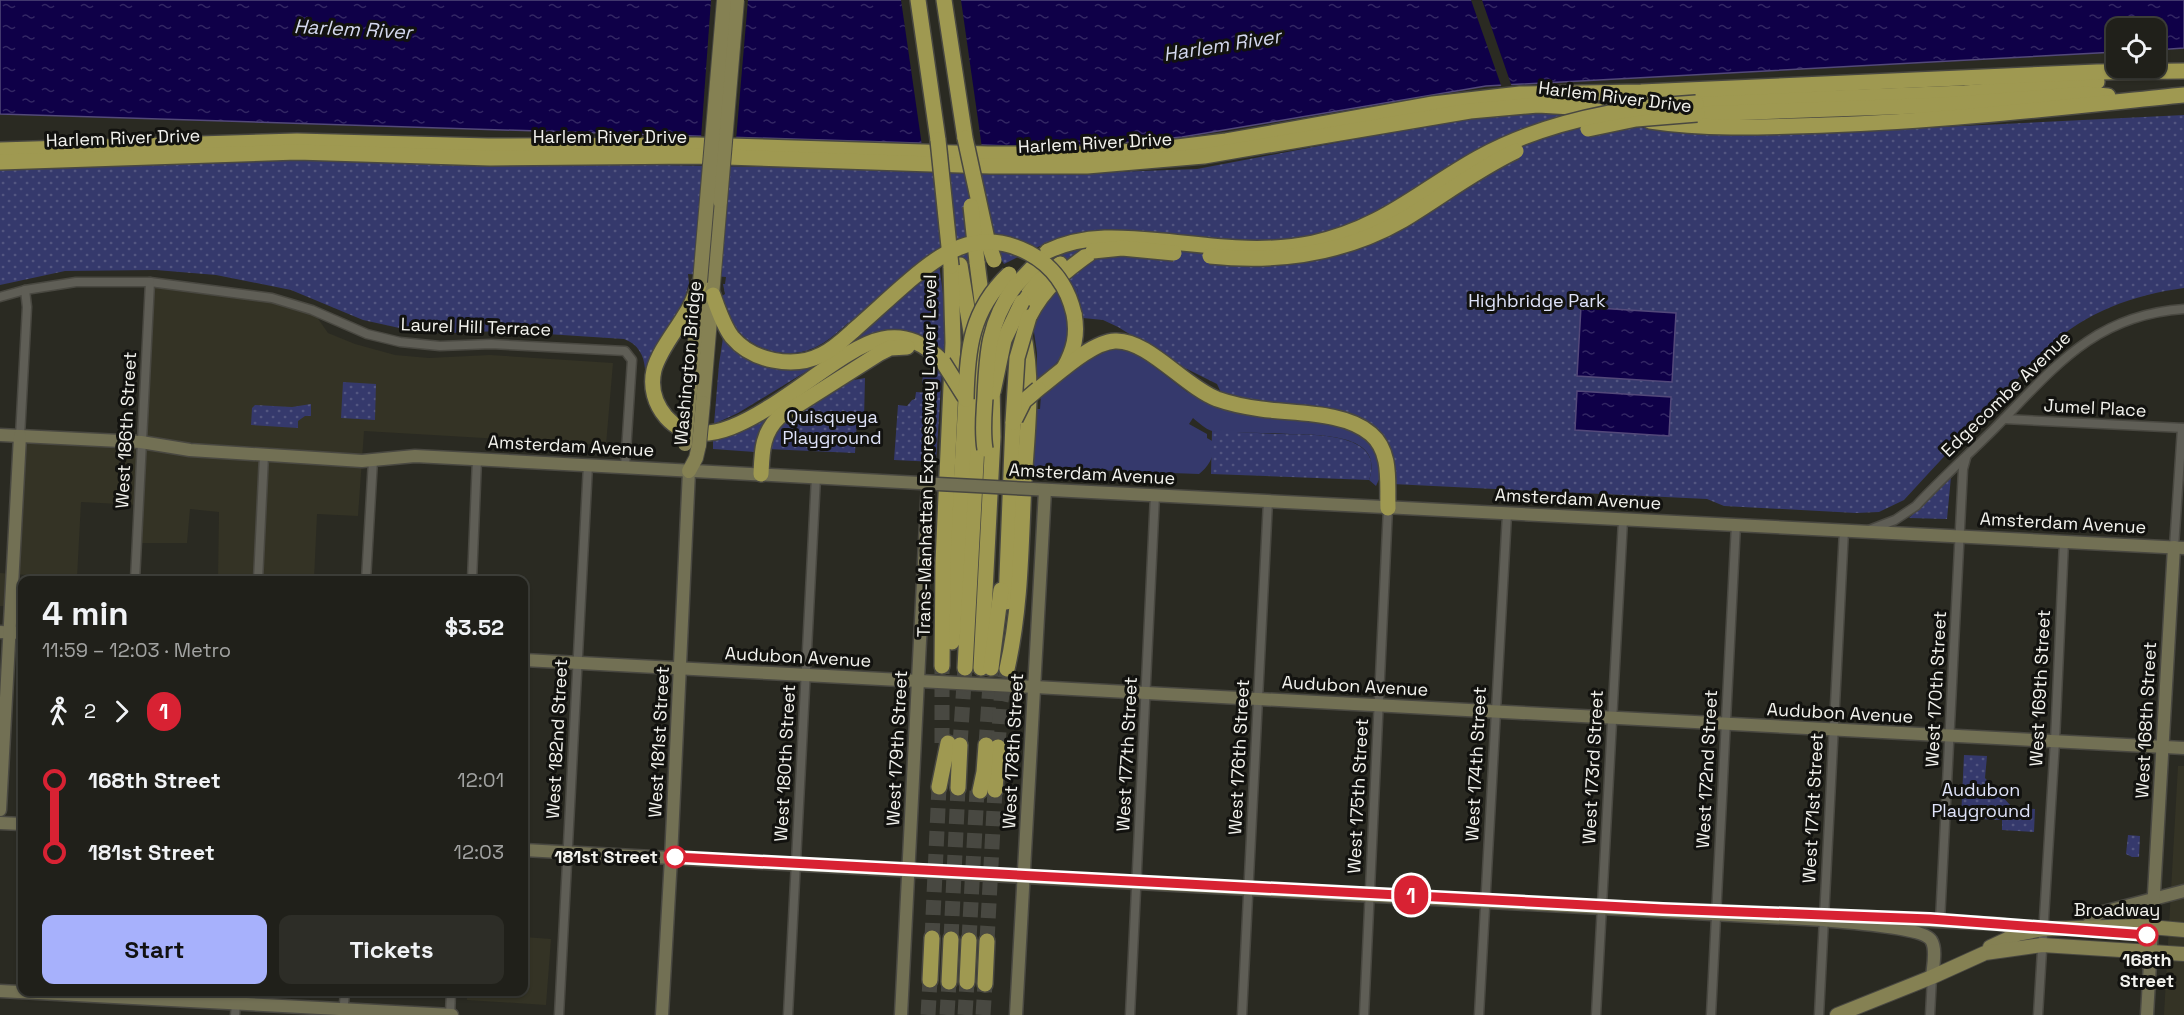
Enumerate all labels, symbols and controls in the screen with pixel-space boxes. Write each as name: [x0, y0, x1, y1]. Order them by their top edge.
water label: Harlem River: [293, 13, 415, 45]
map controls: [2106, 18, 2166, 78]
button: locate: [2106, 18, 2166, 78]
water label: Harlem River: [1161, 23, 1285, 67]
street label: Harlem River Drive: [1537, 76, 1693, 117]
street label: Harlem River Drive: [45, 123, 201, 152]
street label: Harlem River Drive: [533, 125, 687, 148]
street label: Harlem River Drive: [1017, 127, 1173, 158]
street label: Trans-Manhattan Expressway Lower Level: [912, 274, 941, 638]
street label: Washington Bridge: [669, 280, 706, 446]
park label: Highbridge Park: [1468, 289, 1606, 312]
street label: Laurel Hill Terrace: [400, 312, 552, 341]
street label: Edgecombe Avenue: [1936, 326, 2075, 461]
street label: West 186th Street: [110, 351, 141, 509]
street label: Jumel Place: [2043, 393, 2147, 422]
park label: Quisqueya Playground: [782, 405, 882, 449]
street label: Amsterdam Avenue: [487, 430, 655, 461]
street label: Amsterdam Avenue: [1008, 458, 1176, 489]
street label: Amsterdam Avenue: [1494, 483, 1662, 514]
street label: Amsterdam Avenue: [1979, 507, 2147, 538]
text: 4 min: [42, 593, 129, 635]
street label: West 169th Street: [2024, 609, 2055, 767]
street label: West 170th Street: [1920, 610, 1951, 768]
text: $3.52: [445, 613, 504, 641]
text: 11:59 – 12:03 · Metro: [42, 637, 231, 663]
street label: Audubon Avenue: [724, 641, 872, 672]
street label: West 168th Street: [2130, 641, 2161, 799]
street label: West 182nd Street: [541, 658, 572, 820]
street label: West 181st Street: [643, 666, 674, 818]
street label: West 179th Street: [881, 670, 912, 826]
street label: Audubon Avenue: [1281, 670, 1429, 701]
street label: West 178th Street: [997, 672, 1028, 830]
street label: West 177th Street: [1111, 676, 1142, 832]
street label: West 176th Street: [1223, 679, 1254, 835]
street label: West 180th Street: [769, 684, 800, 842]
street label: West 174th Street: [1460, 686, 1491, 842]
street label: West 173rd Street: [1577, 689, 1608, 845]
street label: West 172nd Street: [1691, 689, 1722, 849]
icon: walk: [42, 695, 75, 728]
icon: forward: [105, 695, 138, 728]
street label: Audubon Avenue: [1766, 697, 1914, 728]
text: 2: [84, 698, 96, 724]
text: 1: [159, 698, 169, 725]
street label: West 175th Street: [1342, 718, 1373, 874]
street label: West 171st Street: [1797, 732, 1828, 884]
text: 168th Street: [88, 766, 221, 794]
text: 12:01: [457, 767, 504, 793]
park label: Audubon Playground: [1931, 778, 2031, 822]
text: 181st Street: [88, 838, 215, 866]
text: 12:03: [454, 839, 504, 865]
place label: 181st Street: [554, 845, 658, 868]
marker: 181st Street: [664, 846, 686, 868]
line badge: 1: [1392, 876, 1430, 914]
text: 1: [1406, 882, 1416, 909]
street label: Broadway: [2074, 898, 2160, 921]
button: Start: [42, 915, 267, 984]
button: Tickets: [279, 915, 504, 984]
marker: 168th Street: [2136, 924, 2158, 946]
place label: 168th Street: [2120, 948, 2174, 992]

